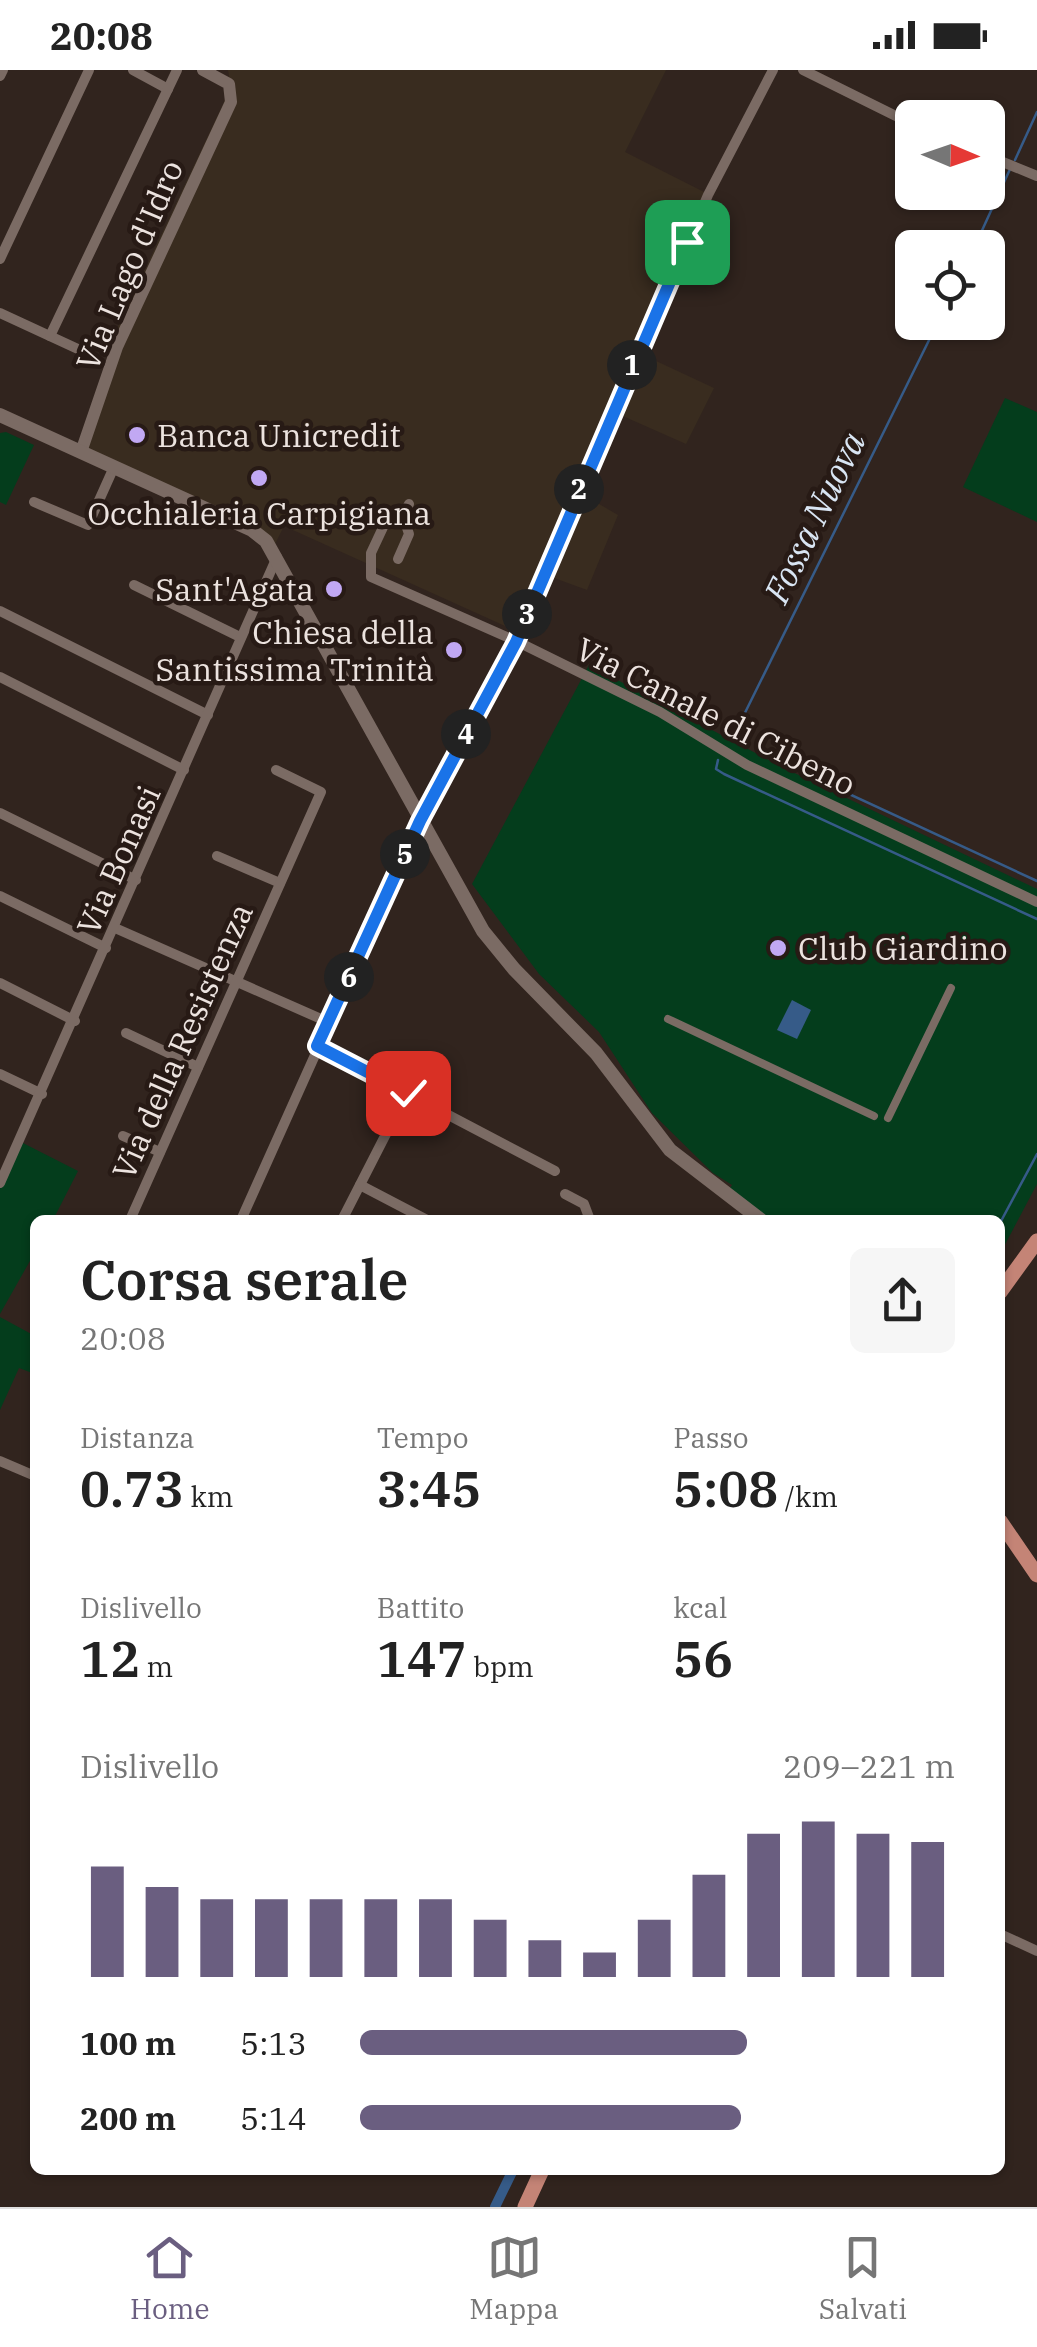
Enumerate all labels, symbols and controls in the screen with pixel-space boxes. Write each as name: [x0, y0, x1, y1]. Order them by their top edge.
text: 20:08: [50, 11, 153, 60]
north arrow: [895, 100, 1005, 210]
map controls: [895, 100, 1005, 340]
street label: Via Lago d'Idro: [66, 153, 192, 377]
pin: [645, 200, 730, 285]
icon: arrive: [660, 215, 715, 270]
button: locate: [895, 230, 1005, 340]
pin: 1: [607, 340, 657, 390]
text: 1: [624, 346, 640, 383]
place label: Banca Unicredit: [157, 414, 401, 456]
marker: Banca Unicredit: [126, 424, 148, 446]
water label: Fossa Nuova: [752, 424, 875, 611]
pin: 2: [554, 464, 604, 514]
marker: Occhialeria Carpigiana: [248, 467, 270, 489]
text: 2: [571, 470, 587, 507]
place label: Occhialeria Carpigiana: [87, 492, 431, 534]
place label: Sant'Agata: [155, 568, 314, 610]
marker: Sant'Agata: [323, 578, 345, 600]
pin: 3: [502, 589, 552, 639]
text: 3: [519, 595, 535, 632]
place label: Chiesa della Santissima Trinità: [155, 611, 434, 690]
street label: Via Canale di Cibeno: [569, 627, 863, 805]
marker: Chiesa della Santissima Trinità: [443, 639, 465, 661]
pin: 4: [441, 709, 491, 759]
text: 4: [458, 715, 474, 752]
street label: Via Bonasi: [67, 779, 169, 941]
pin: 5: [380, 829, 430, 879]
text: 5: [397, 835, 413, 872]
street label: Via della Resistenza: [102, 896, 262, 1186]
place label: Club Giardino: [798, 927, 1008, 969]
marker: Club Giardino: [767, 937, 789, 959]
pin: 6: [324, 952, 374, 1002]
text: 6: [341, 958, 357, 995]
pin: [366, 1051, 451, 1136]
icon: check: [381, 1066, 436, 1121]
text: Corsa serale: [80, 1244, 408, 1315]
button: share: [850, 1248, 955, 1353]
text: 20:08: [80, 1317, 166, 1359]
text: Distanza: [80, 1419, 195, 1456]
text: Tempo: [377, 1419, 469, 1456]
text: Passo: [673, 1419, 749, 1456]
text: 0.73: [80, 1456, 184, 1521]
text: 3:45: [377, 1456, 482, 1521]
text: 5:08: [673, 1456, 778, 1521]
text: km: [184, 1478, 233, 1515]
text: /km: [778, 1478, 838, 1515]
text: Dislivello: [80, 1589, 202, 1626]
text: Battito: [377, 1589, 464, 1626]
text: kcal: [673, 1589, 727, 1626]
text: 12: [80, 1626, 140, 1691]
text: 147: [377, 1626, 467, 1691]
text: 56: [673, 1626, 733, 1691]
text: m: [140, 1648, 173, 1685]
text: bpm: [467, 1648, 534, 1685]
text: Dislivello: [80, 1745, 219, 1787]
text: 209–221 m: [783, 1745, 955, 1787]
text: 100 m: [80, 2022, 176, 2064]
text: 5:13: [240, 2022, 307, 2064]
text: 200 m: [80, 2097, 176, 2139]
text: 5:14: [240, 2097, 307, 2139]
tab: Home: [130, 2230, 209, 2327]
tab: Mappa: [469, 2230, 559, 2327]
tab: Salvati: [819, 2230, 907, 2327]

